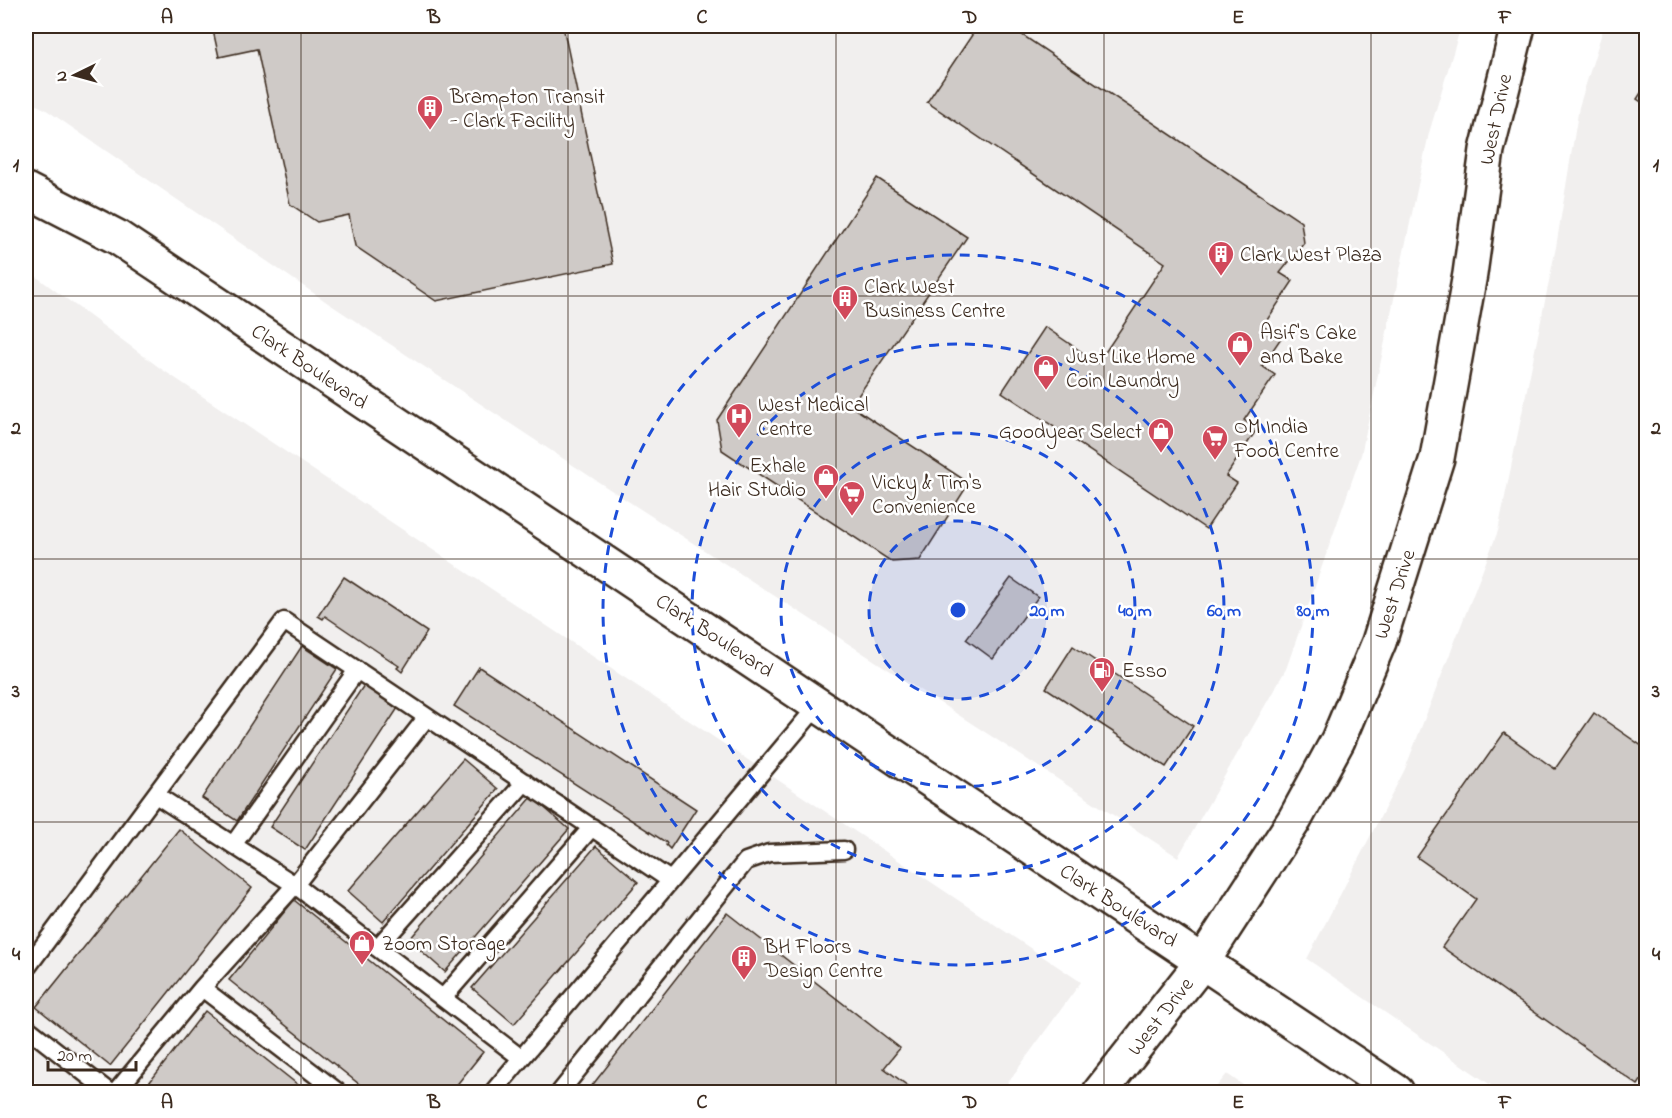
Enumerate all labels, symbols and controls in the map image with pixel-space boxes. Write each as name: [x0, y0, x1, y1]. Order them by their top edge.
text: A: [161, 4, 173, 33]
text: B: [426, 4, 441, 33]
text: C: [697, 4, 708, 33]
text: D: [962, 4, 977, 33]
text: E: [1232, 4, 1244, 33]
text: F: [1498, 4, 1512, 33]
north arrow: [45, 45, 105, 105]
text: N: [50, 70, 74, 83]
street label: West Drive: [1473, 70, 1521, 168]
place label: Brampton Transit - Clark Facility: [449, 83, 605, 139]
building icon: Brampton Transit - Clark Facility: [415, 93, 445, 131]
text: 1: [13, 152, 20, 181]
text: 1: [1653, 152, 1660, 181]
building icon: Clark West Plaza: [1206, 239, 1236, 277]
place label: Clark West Plaza: [1240, 241, 1382, 271]
place label: Clark West Business Centre: [863, 273, 1006, 327]
building icon: Clark West Business Centre: [830, 283, 860, 321]
street label: Clark Boulevard: [245, 317, 373, 418]
place label: Asif's Cake and Bake: [1260, 319, 1357, 373]
shop icon: Asif's Cake and Bake: [1225, 329, 1255, 367]
place label: Just Like Home Coin Laundry: [1066, 343, 1196, 399]
shop icon: Just Like Home Coin Laundry: [1031, 353, 1061, 391]
place label: West Medical Centre: [758, 391, 869, 445]
hospital icon: West Medical Centre: [724, 401, 754, 439]
place label: OM India Food Centre: [1233, 413, 1339, 467]
text: 2: [10, 415, 21, 444]
text: 2: [1650, 415, 1661, 444]
shop icon: Goodyear Select: [1146, 416, 1176, 454]
place label: Goodyear Select: [999, 418, 1142, 450]
supermarket icon: OM India Food Centre: [1200, 423, 1230, 461]
place label: Exhale Hair Studio: [708, 452, 807, 506]
shop icon: Exhale Hair Studio: [811, 462, 841, 500]
place label: Vicky & Tim's Convenience: [871, 469, 982, 523]
supermarket icon: Vicky & Tim's Convenience: [837, 479, 867, 517]
street label: West Drive: [1367, 545, 1425, 643]
street label: Clark Boulevard: [649, 587, 779, 686]
text: 20 m: [1028, 599, 1065, 625]
text: 40 m: [1118, 599, 1152, 625]
text: 60 m: [1207, 599, 1241, 625]
text: 80 m: [1296, 599, 1330, 625]
centre of rings: [948, 600, 968, 620]
fuel station icon: Esso: [1087, 655, 1117, 693]
place label: Esso: [1122, 657, 1167, 687]
text: 3: [11, 678, 20, 707]
text: 3: [1651, 678, 1660, 707]
street label: Clark Boulevard: [1053, 857, 1183, 956]
shop icon: Zoom Storage: [347, 928, 377, 966]
place label: Zoom Storage: [382, 930, 506, 962]
place label: BH Floors Design Centre: [763, 933, 883, 989]
text: 4: [12, 941, 21, 970]
text: 4: [1652, 941, 1661, 970]
building icon: BH Floors Design Centre: [729, 943, 759, 981]
street label: West Drive: [1121, 971, 1202, 1063]
scale bar: [48, 1034, 136, 1072]
text: 20 m: [57, 1044, 92, 1070]
text: A: [161, 1089, 173, 1118]
text: B: [426, 1089, 441, 1118]
text: C: [697, 1089, 708, 1118]
text: D: [962, 1089, 977, 1118]
text: E: [1232, 1089, 1244, 1118]
text: F: [1498, 1089, 1512, 1118]

